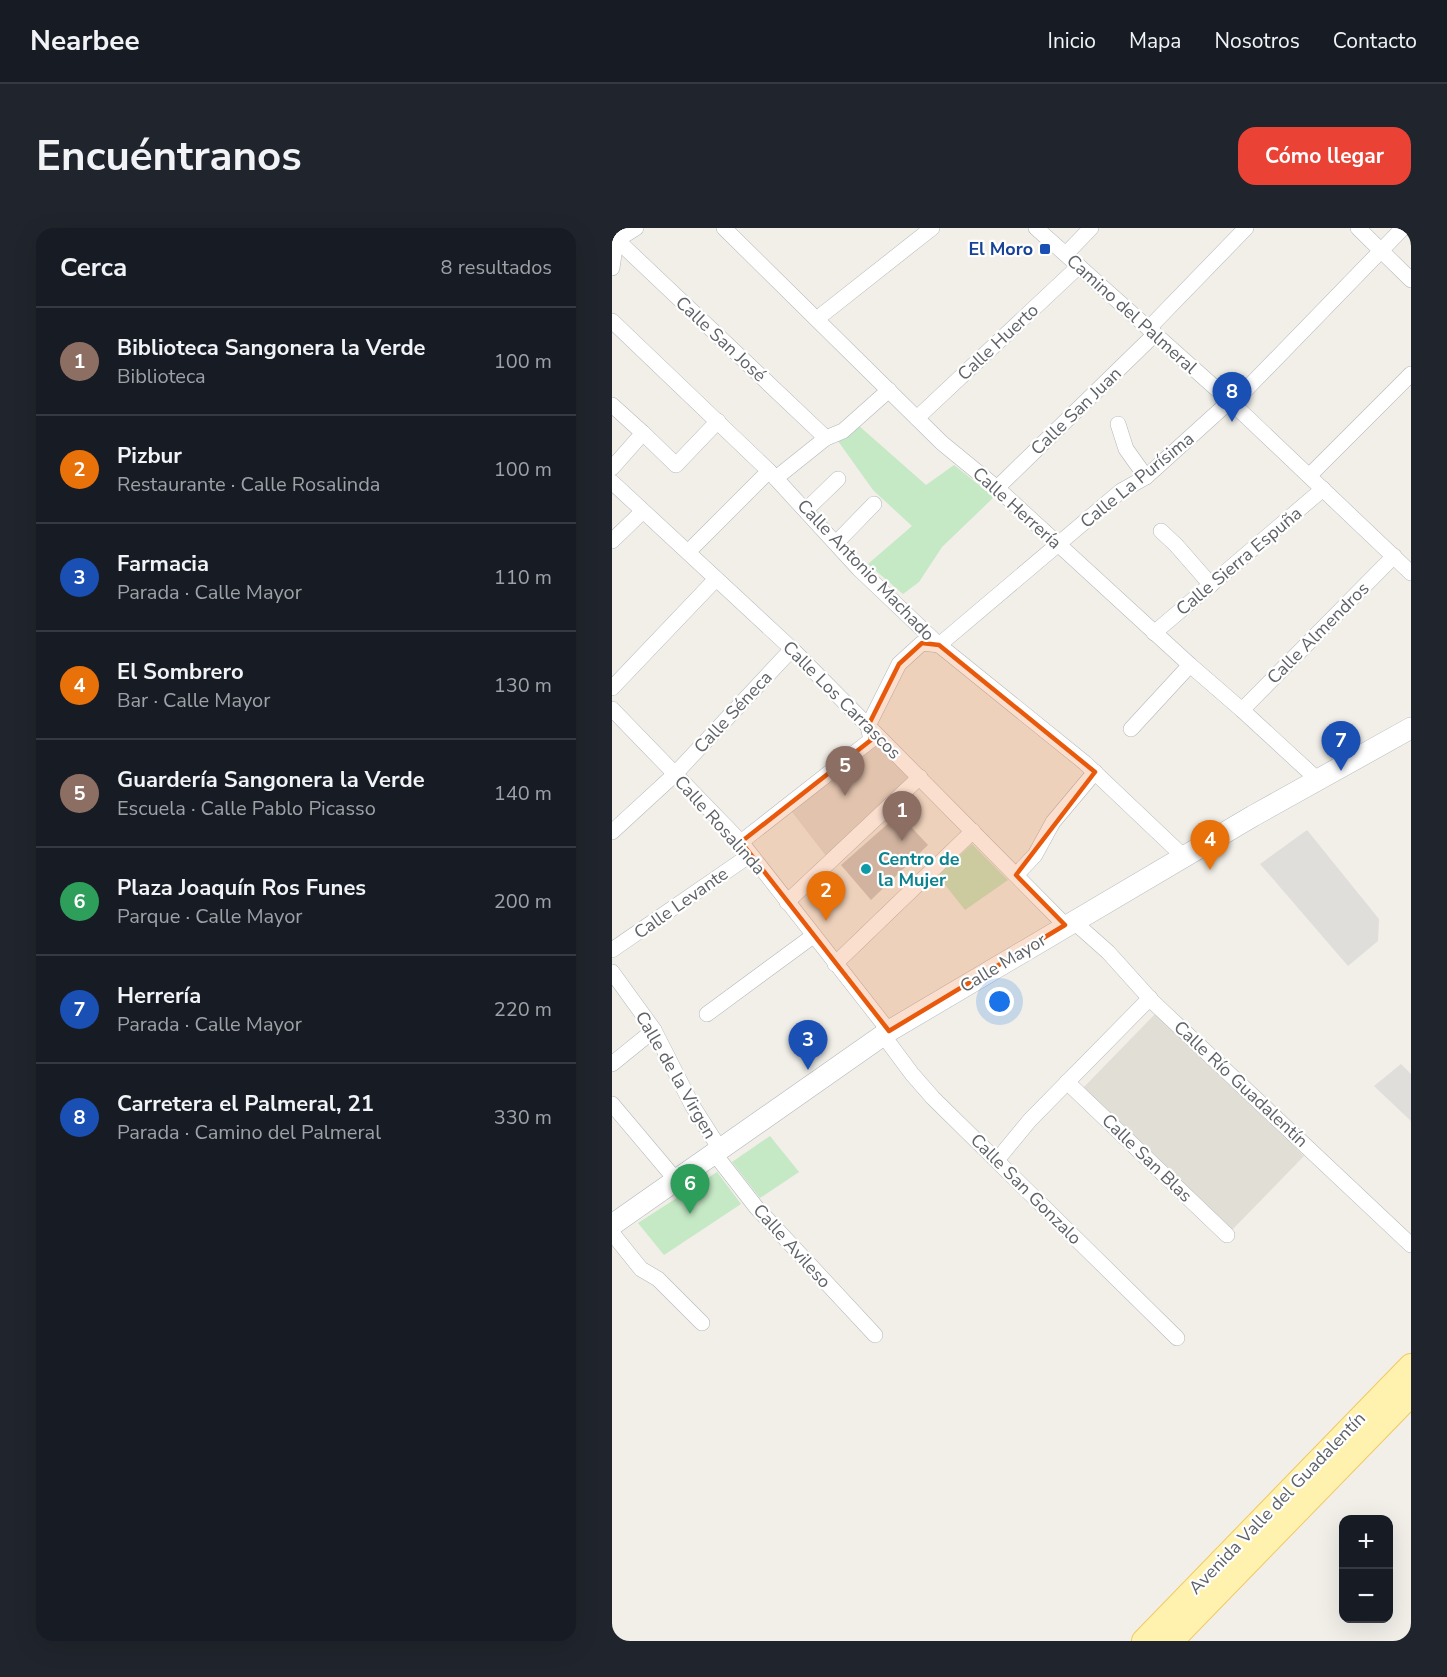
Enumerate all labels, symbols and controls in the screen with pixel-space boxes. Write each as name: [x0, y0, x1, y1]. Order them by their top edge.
text: Nearbee: [30, 22, 140, 60]
text: Inicio: [1048, 27, 1096, 55]
text: Mapa: [1129, 27, 1181, 55]
text: Nosotros: [1214, 27, 1300, 55]
text: Contacto: [1333, 27, 1417, 55]
button: Cómo llegar: [1238, 127, 1411, 185]
text: Encuéntranos: [36, 128, 302, 185]
place label: El Moro: [968, 237, 1033, 261]
marker: El Moro: [1038, 242, 1052, 256]
street label: Camino del Palmeral: [1062, 249, 1203, 380]
text: Cerca: [60, 250, 127, 285]
text: 8 resultados: [441, 254, 552, 281]
street label: Calle San José: [671, 291, 771, 387]
street label: Calle Huerto: [952, 298, 1044, 386]
text: Biblioteca Sangonera la Verde: [117, 333, 426, 363]
text: 1: [74, 348, 86, 375]
text: 100 m: [494, 348, 552, 375]
street label: Calle San Juan: [1025, 362, 1127, 460]
text: Biblioteca: [117, 363, 206, 390]
pin: 8: [1212, 372, 1252, 422]
street label: Calle La Purísima: [1075, 427, 1199, 533]
text: Pizbur: [117, 441, 182, 471]
text: 2: [74, 456, 86, 483]
text: 100 m: [494, 456, 552, 483]
street label: Calle Herrería: [967, 462, 1067, 554]
text: Restaurante · Calle Rosalinda: [117, 471, 380, 498]
street label: Calle Antonio Machado: [792, 494, 940, 646]
street label: Calle Sierra Espuña: [1171, 501, 1307, 621]
text: Farmacia: [117, 549, 209, 579]
text: 3: [74, 564, 86, 591]
text: 110 m: [494, 564, 552, 591]
street label: Calle Almendros: [1262, 577, 1374, 689]
text: Parada · Calle Mayor: [117, 579, 302, 606]
street label: Calle Los Carrascos: [778, 636, 906, 764]
text: El Sombrero: [117, 657, 244, 687]
street label: Calle Séneca: [689, 666, 777, 758]
text: 4: [74, 672, 86, 699]
text: 130 m: [494, 672, 552, 699]
text: Bar · Calle Mayor: [117, 687, 270, 714]
pin: 7: [1322, 722, 1360, 771]
pin: 5: [826, 746, 864, 796]
text: Guardería Sangonera la Verde: [117, 765, 425, 795]
street label: Calle Rosalinda: [669, 770, 771, 880]
text: 5: [74, 780, 86, 807]
text: 140 m: [494, 780, 552, 807]
pin: 1: [882, 792, 922, 841]
text: Escuela · Calle Pablo Picasso: [117, 795, 376, 822]
pin: 4: [1190, 820, 1230, 870]
place label: Centro de la Mujer: [878, 847, 960, 892]
street label: Calle Levante: [629, 862, 733, 944]
marker: Centro de la Mujer: [859, 862, 873, 876]
pin: 2: [806, 872, 846, 921]
text: Plaza Joaquín Ros Funes: [117, 873, 366, 903]
text: 6: [74, 888, 86, 915]
text: 200 m: [494, 888, 552, 915]
text: Parque · Calle Mayor: [117, 903, 302, 930]
street label: Calle Mayor: [955, 928, 1051, 998]
text: Herrería: [117, 981, 201, 1011]
your location: [985, 987, 1014, 1016]
text: 7: [74, 996, 86, 1023]
text: 220 m: [494, 996, 552, 1023]
street label: Calle de la Virgen: [630, 1007, 722, 1143]
text: Parada · Calle Mayor: [117, 1011, 302, 1038]
street label: Calle Río Guadalentín: [1169, 1015, 1313, 1153]
pin: 3: [788, 1020, 828, 1070]
text: Carretera el Palmeral, 21: [117, 1089, 374, 1119]
text: 8: [74, 1104, 86, 1131]
text: 330 m: [494, 1104, 552, 1131]
street label: Calle San Blas: [1096, 1109, 1198, 1207]
text: Parada · Camino del Palmeral: [117, 1119, 381, 1146]
street label: Calle San Gonzalo: [965, 1128, 1087, 1250]
pin: 6: [670, 1164, 710, 1214]
street label: Calle Avileso: [748, 1199, 836, 1293]
street label: Avenida Valle del Guadalentín: [1183, 1407, 1371, 1599]
map controls: [1339, 1515, 1393, 1623]
button: +: [1339, 1515, 1393, 1569]
button: −: [1339, 1569, 1393, 1623]

